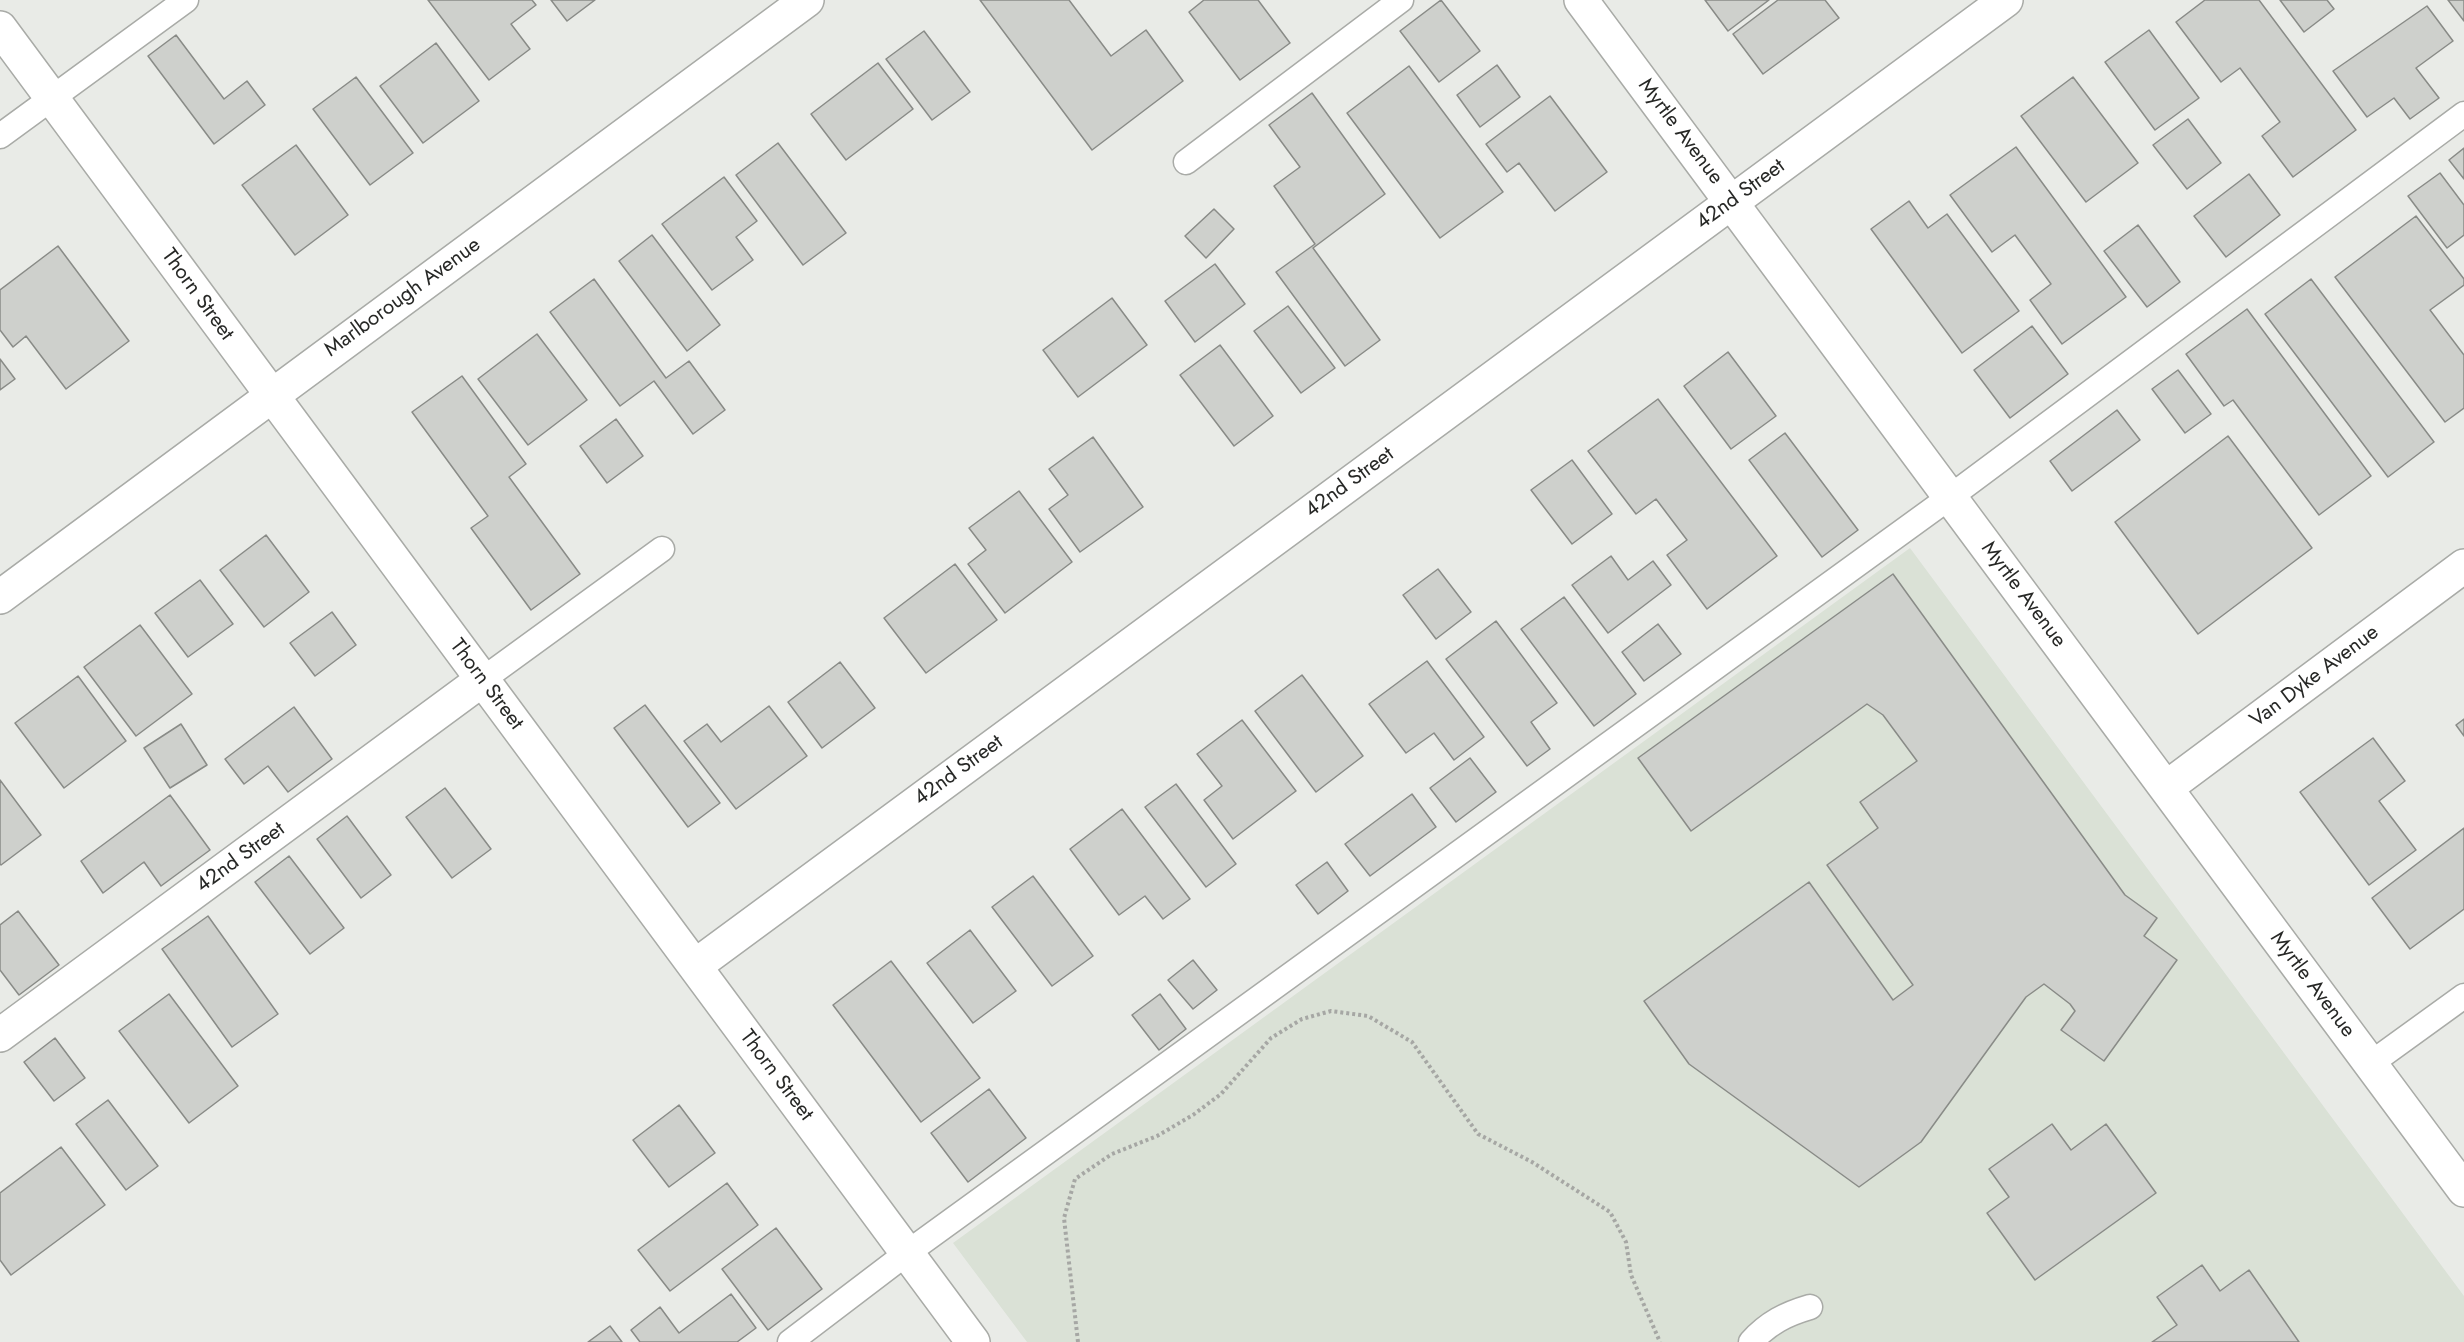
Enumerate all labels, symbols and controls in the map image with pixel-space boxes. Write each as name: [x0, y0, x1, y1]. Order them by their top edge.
street label: Myrtle Avenue: [1632, 74, 1728, 190]
street label: 42nd Street: [1692, 154, 1790, 236]
street label: Marlborough Avenue: [320, 233, 486, 363]
street label: Thorn Street: [155, 244, 239, 346]
street label: 42nd Street: [1301, 442, 1399, 524]
street label: Myrtle Avenue: [1975, 537, 2071, 653]
street label: Van Dyke Avenue: [2246, 620, 2384, 734]
street label: Thorn Street: [444, 635, 528, 735]
street label: 42nd Street: [910, 730, 1008, 812]
street label: 42nd Street: [192, 817, 290, 899]
street label: Myrtle Avenue: [2264, 927, 2360, 1043]
street label: Thorn Street: [734, 1026, 818, 1126]

